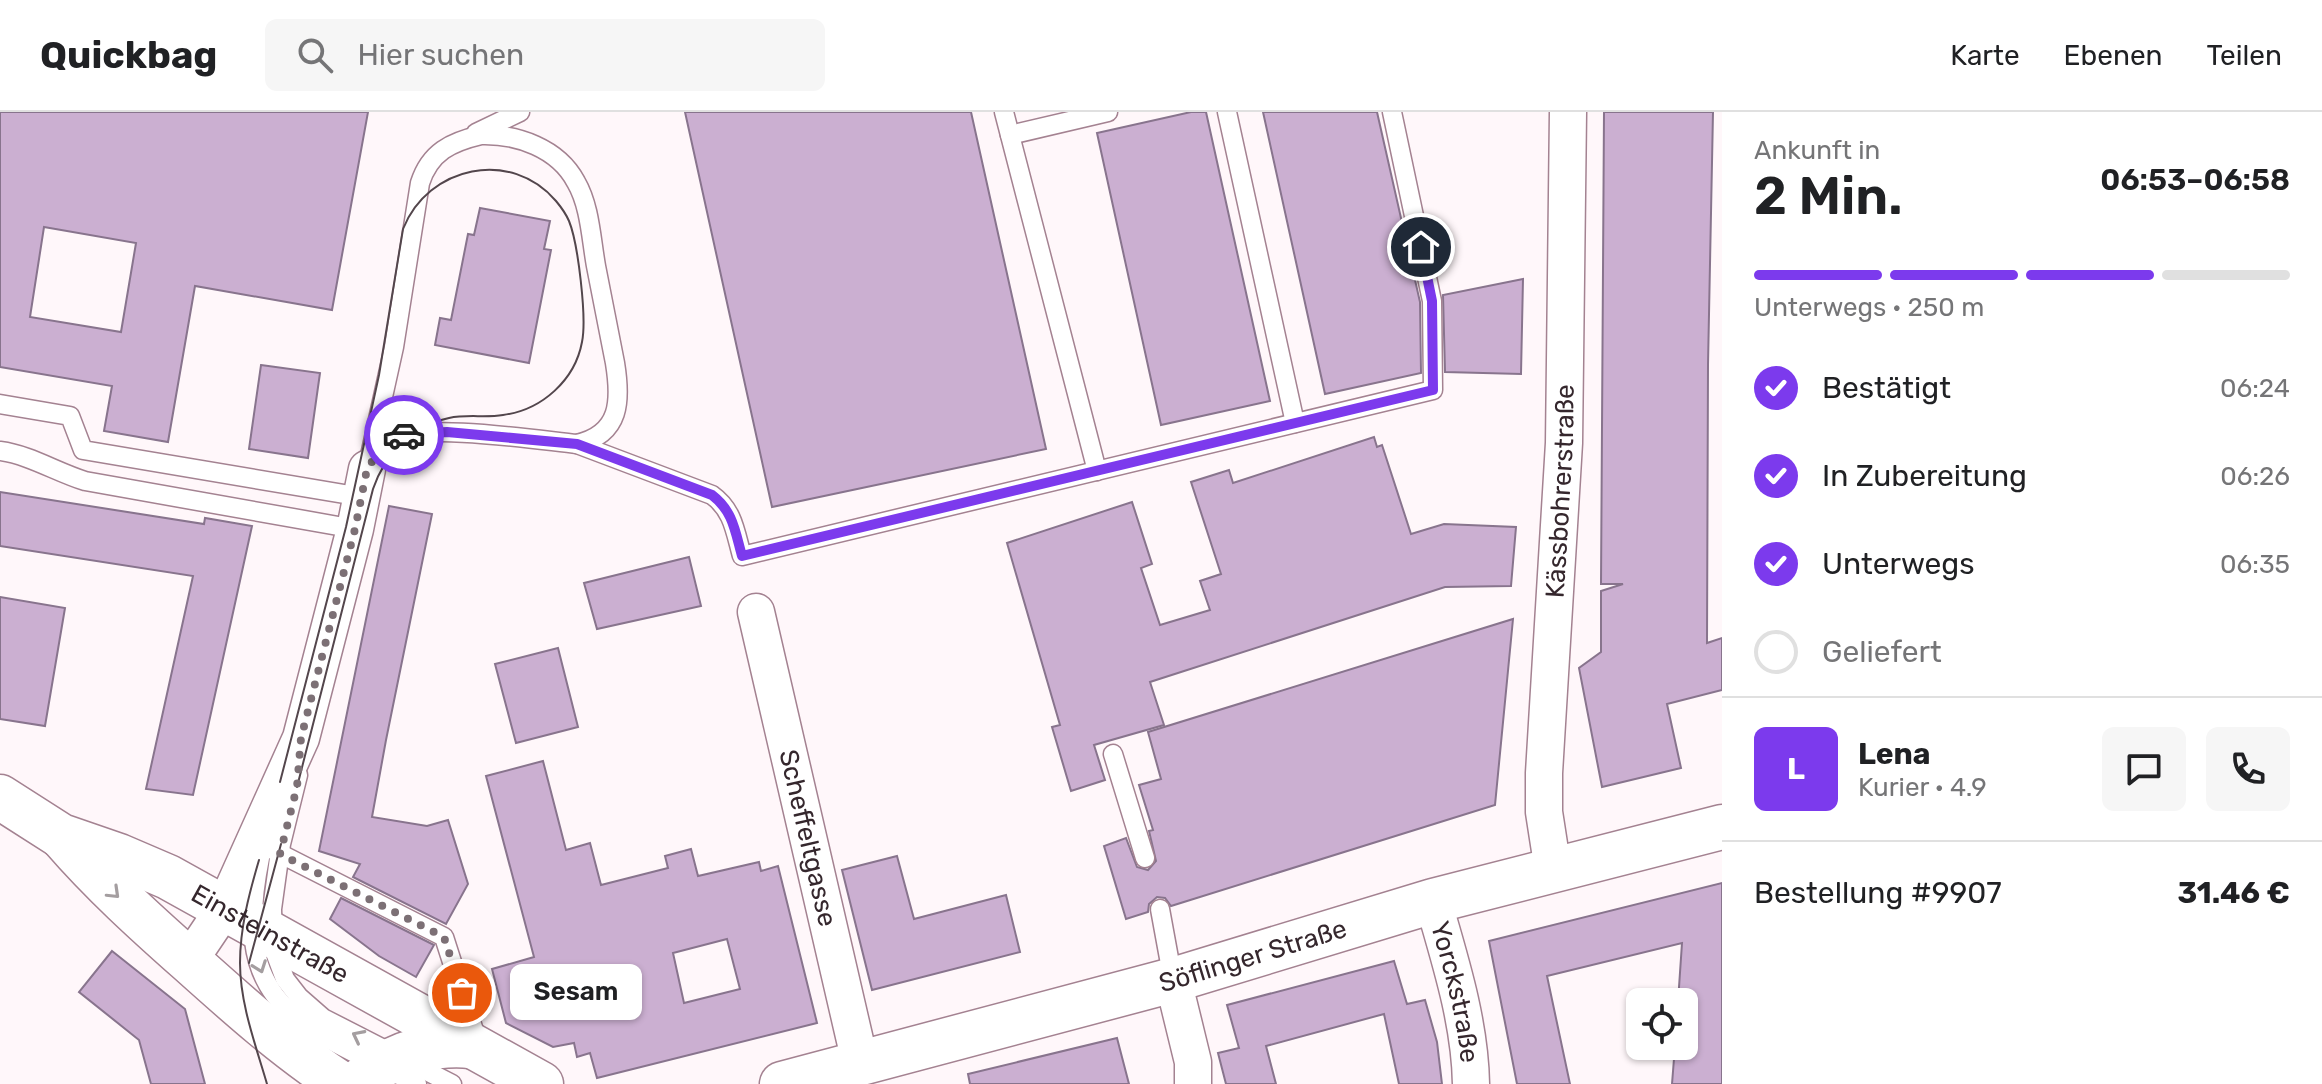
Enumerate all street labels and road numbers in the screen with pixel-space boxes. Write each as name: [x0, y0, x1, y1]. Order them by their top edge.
street label: Kässbohrerstraße: [1540, 384, 1581, 599]
street label: Scheffeltgasse: [772, 747, 843, 930]
street label: Einsteinstraße: [186, 878, 354, 990]
street label: Söflinger Straße: [1156, 913, 1351, 999]
street label: Yorckstraße: [1424, 918, 1485, 1064]

